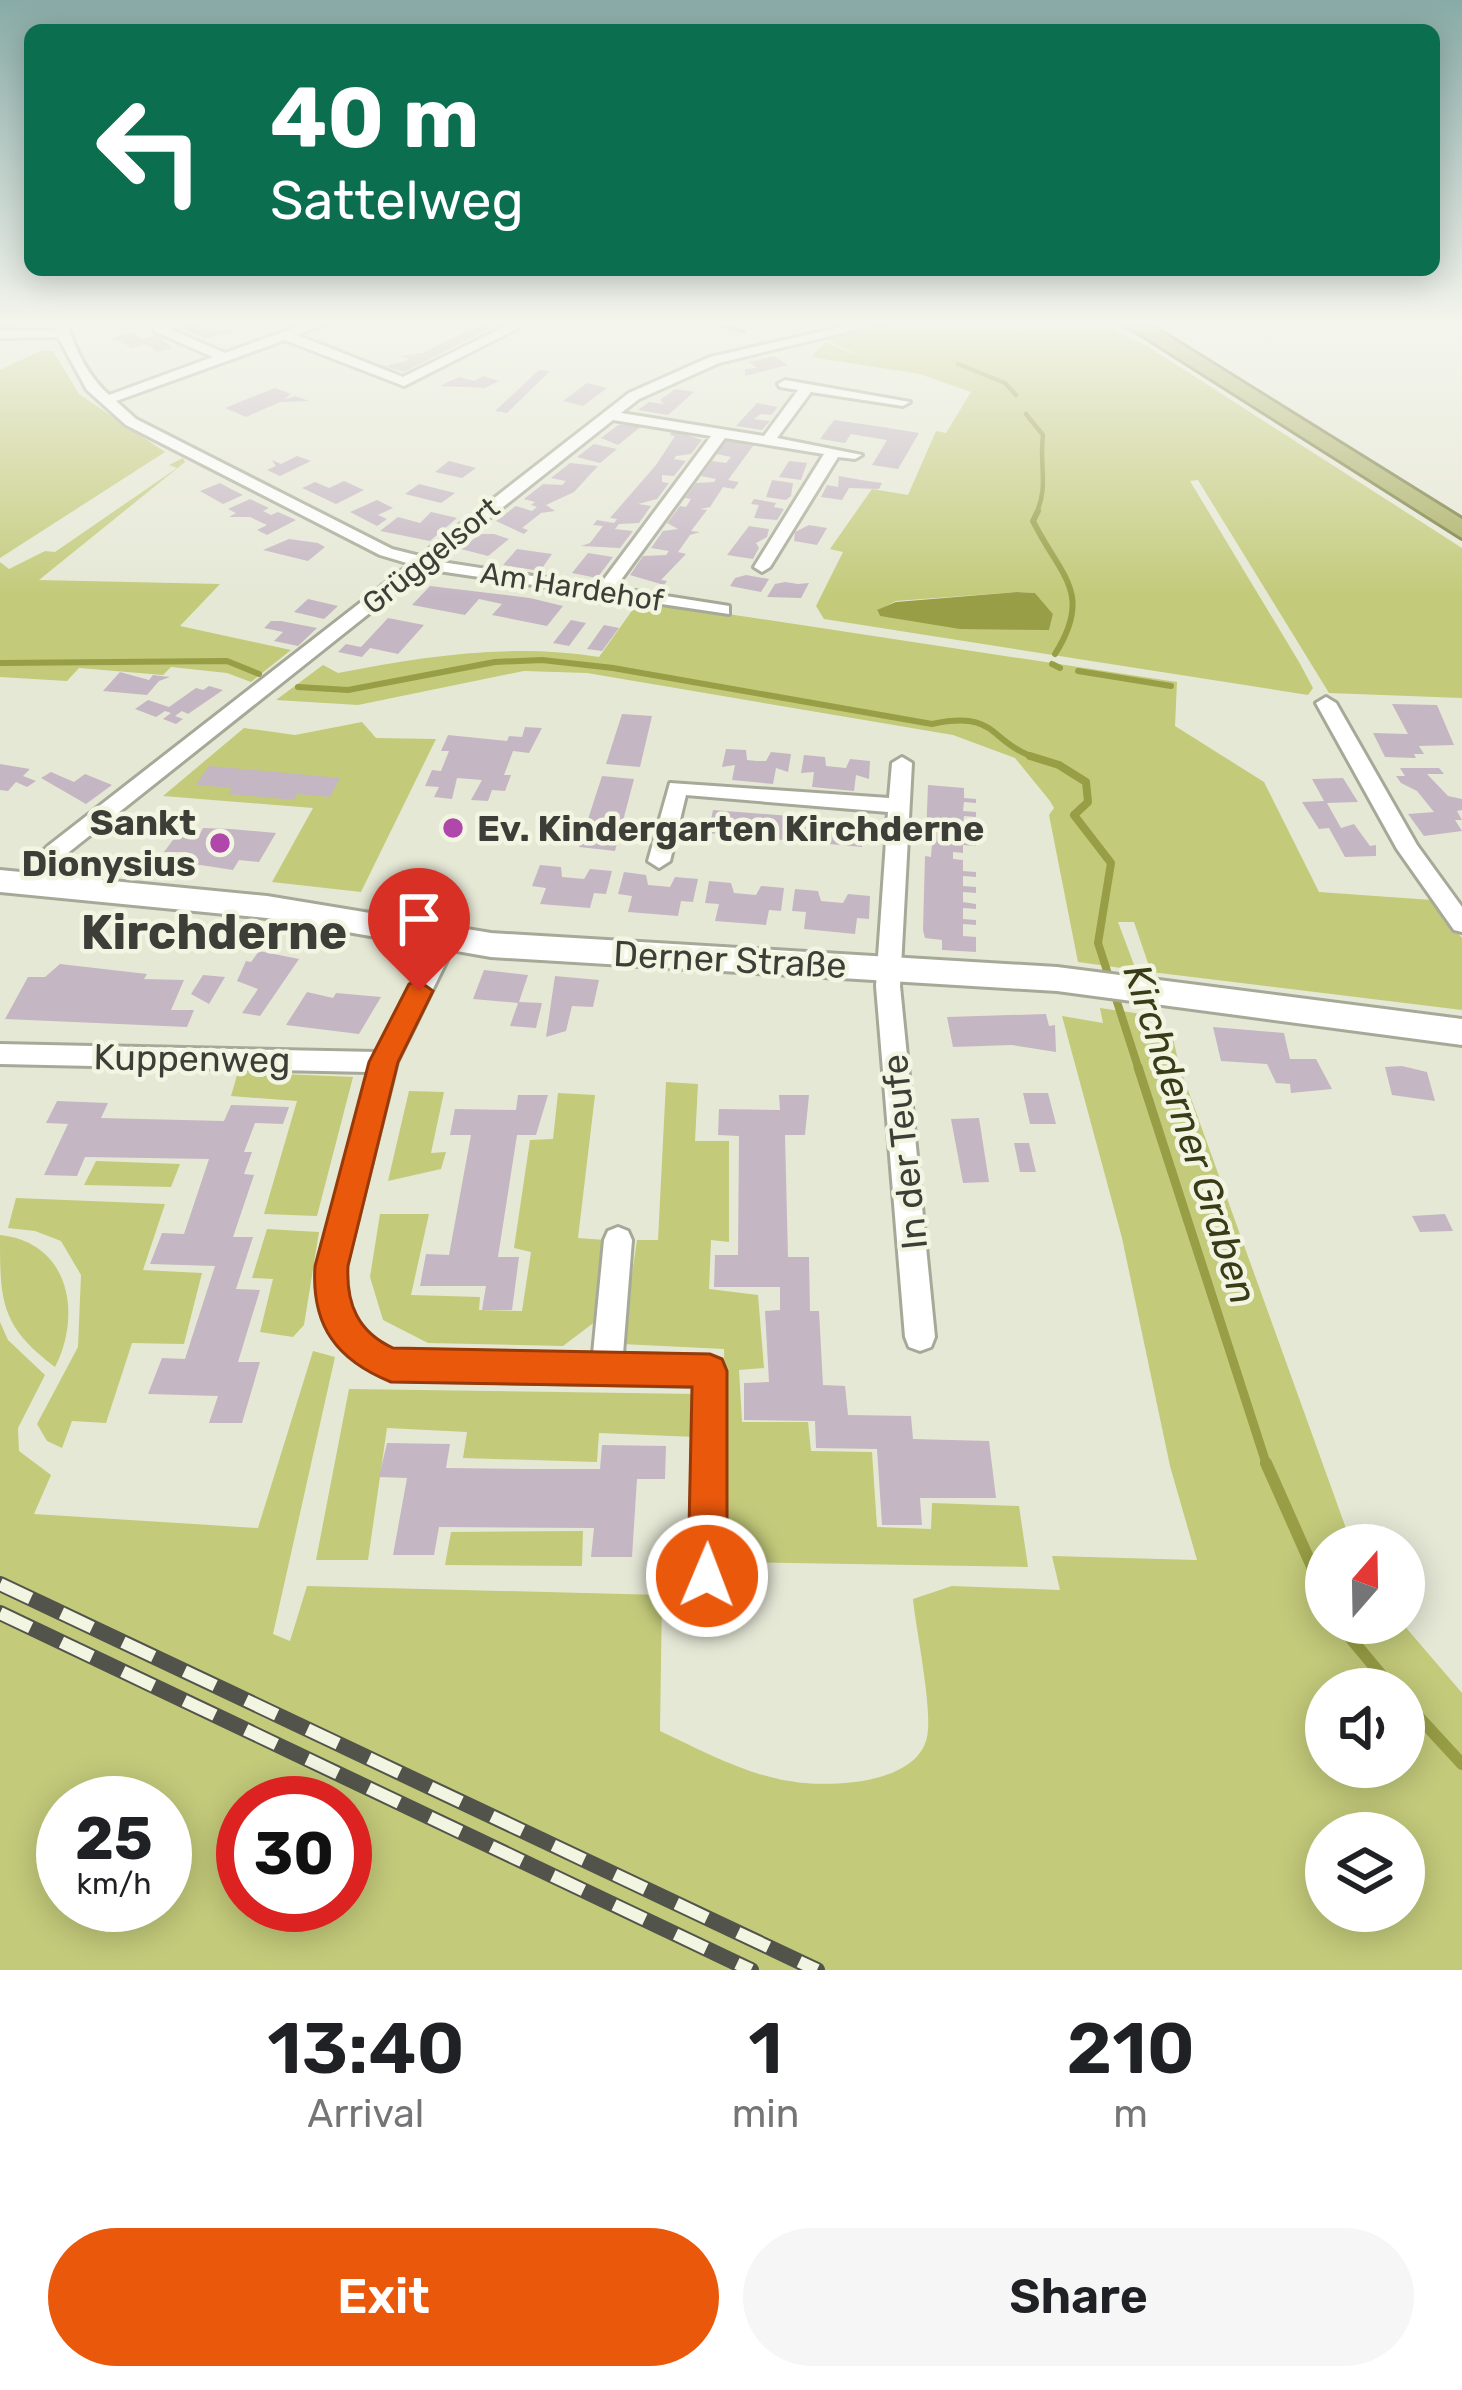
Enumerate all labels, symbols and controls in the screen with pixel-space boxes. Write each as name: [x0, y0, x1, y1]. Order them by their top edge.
text: 40 m: [270, 68, 479, 168]
icon: left: [72, 72, 228, 228]
text: Sattelweg: [270, 169, 524, 233]
street label: Grüggelsort: [355, 490, 507, 622]
street label: Am Hardehof: [478, 555, 666, 619]
place label: Sankt Dionysius: [21, 801, 196, 885]
place label: Ev. Kindergarten Kirchderne: [477, 807, 984, 850]
marker: Ev. Kindergarten Kirchderne: [440, 815, 466, 841]
marker: Sankt Dionysius: [207, 830, 233, 856]
pin: [368, 868, 470, 991]
icon: arrive: [386, 886, 452, 952]
district label: Kirchderne: [81, 904, 347, 961]
street label: Derner Straße: [612, 932, 848, 987]
water label: Kirchderner Graben: [1113, 959, 1267, 1310]
street label: Kuppenweg: [93, 1035, 291, 1082]
street label: In der Teufe: [873, 1052, 936, 1252]
position arrow: [644, 1513, 770, 1639]
north arrow: [1305, 1524, 1425, 1644]
map controls: [1305, 1524, 1425, 1932]
button: sound: [1305, 1668, 1425, 1788]
speed limit sign: 30: [216, 1776, 372, 1932]
text: 25: [75, 1803, 153, 1874]
button: layers: [1305, 1812, 1425, 1932]
text: km/h: [77, 1866, 151, 1902]
text: 13:40: [267, 2006, 465, 2091]
text: 1: [748, 2006, 783, 2091]
text: 210: [1067, 2006, 1195, 2091]
text: Arrival: [307, 2091, 424, 2137]
text: min: [732, 2091, 799, 2137]
text: m: [1113, 2091, 1148, 2137]
button: Exit: [48, 2228, 719, 2366]
button: Share: [743, 2228, 1414, 2366]

